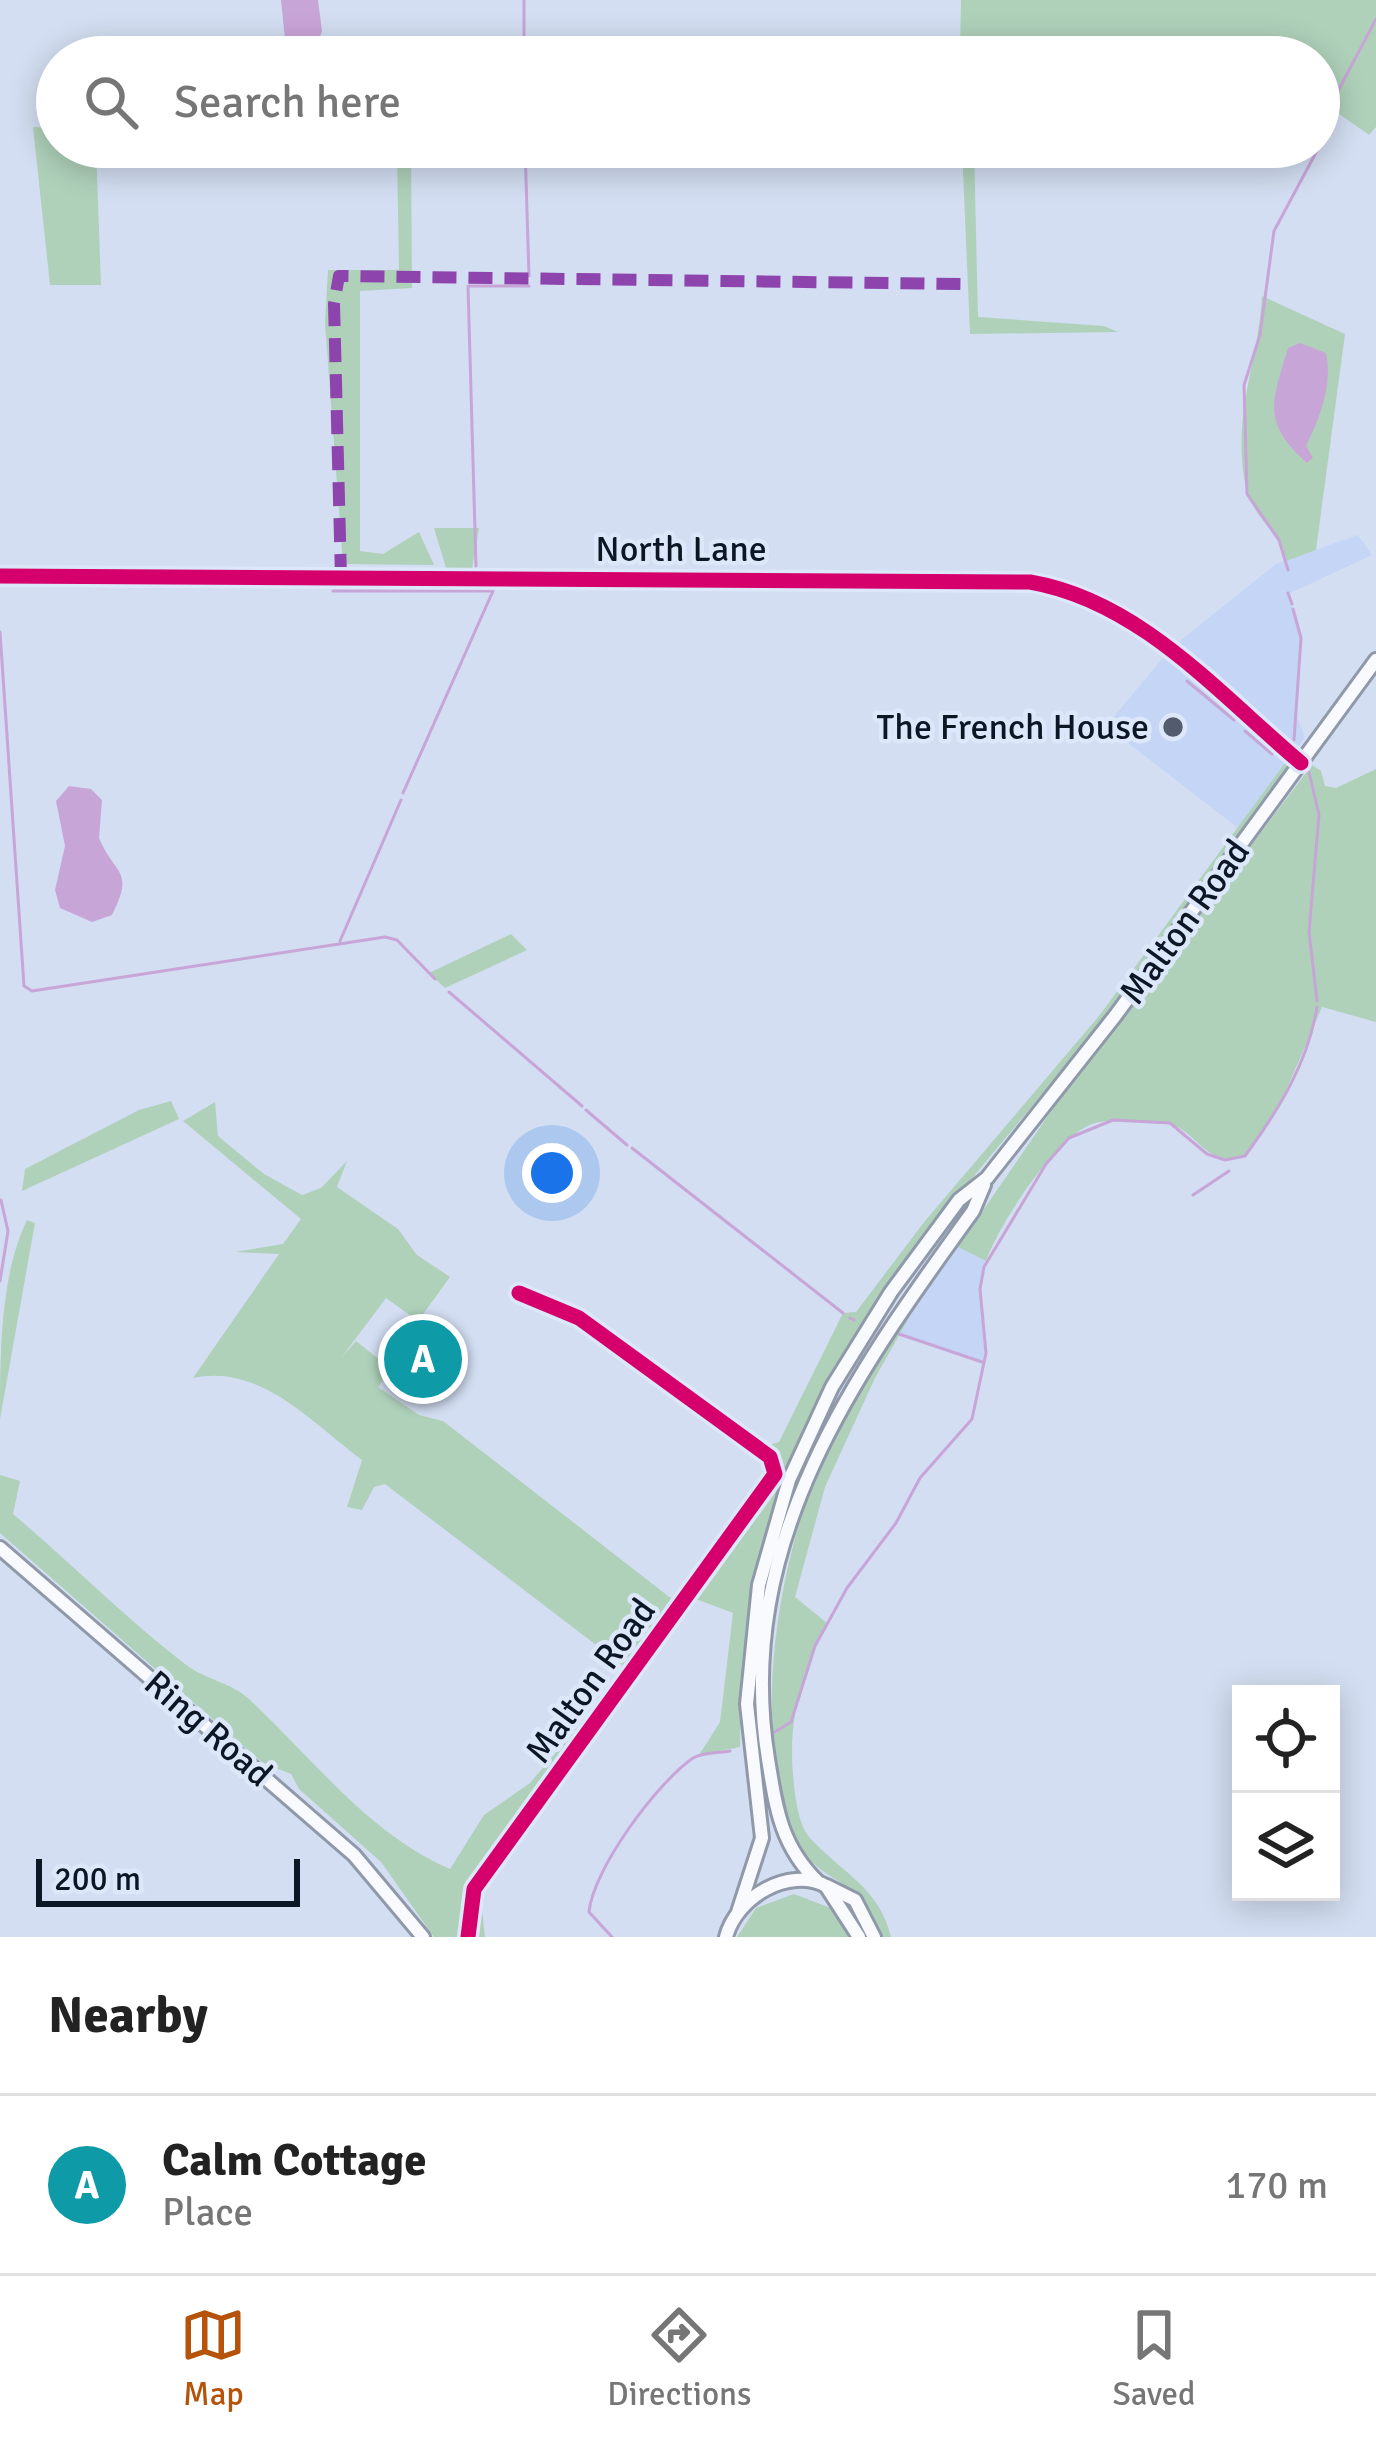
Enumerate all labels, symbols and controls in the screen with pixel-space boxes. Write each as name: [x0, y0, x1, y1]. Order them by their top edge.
search box: [36, 36, 1340, 168]
icon: search: [78, 69, 144, 135]
text: Search here: [174, 75, 401, 130]
street label: North Lane: [595, 527, 767, 572]
place label: The French House: [877, 705, 1149, 750]
marker: The French House: [1160, 714, 1186, 740]
street label: Malton Road: [1110, 831, 1260, 1013]
your location: [522, 1143, 582, 1203]
pin: A: [384, 1314, 462, 1404]
street label: Malton Road: [516, 1590, 666, 1772]
street label: Ring Road: [135, 1661, 281, 1797]
map controls: [1232, 1685, 1340, 1901]
button: locate: [1232, 1685, 1340, 1793]
button: layers: [1232, 1793, 1340, 1901]
scale bar: [36, 1853, 300, 1906]
text: 200 m: [54, 1859, 141, 1900]
text: Nearby: [48, 1984, 208, 2047]
text: Calm Cottage: [162, 2133, 427, 2188]
text: A: [75, 2161, 99, 2209]
text: 170 m: [1225, 2161, 1328, 2209]
text: Place: [162, 2188, 253, 2236]
tab: Map: [180, 2302, 246, 2415]
tab: Directions: [607, 2302, 752, 2415]
tab: Saved: [1112, 2302, 1196, 2415]

